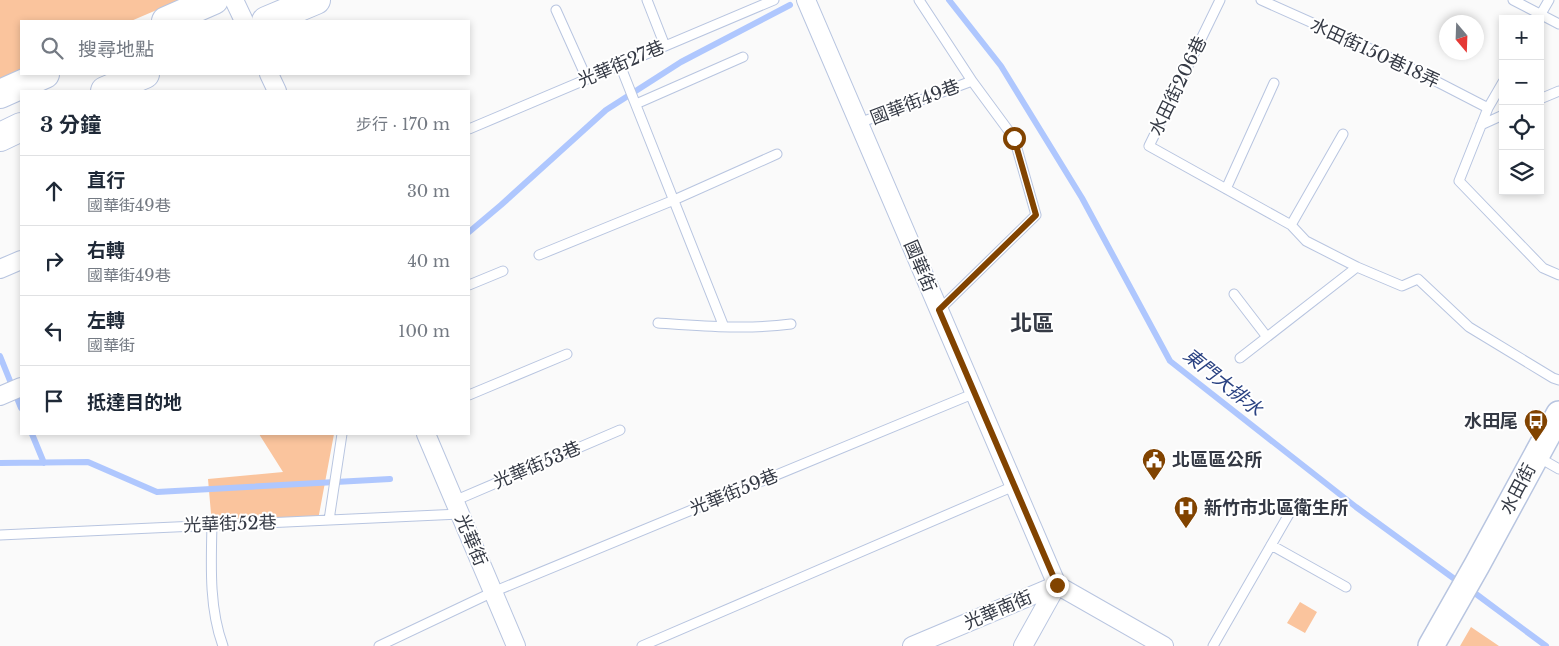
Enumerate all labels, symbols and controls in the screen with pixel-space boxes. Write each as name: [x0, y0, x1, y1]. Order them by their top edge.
street label: 水田街150巷18弄: [1307, 13, 1443, 93]
north arrow: [1439, 15, 1484, 60]
map controls: [1499, 15, 1544, 195]
button: +: [1499, 15, 1544, 60]
search box: [20, 20, 470, 75]
street label: 水田街206巷: [1145, 33, 1211, 139]
icon: search: [38, 34, 66, 62]
street label: 光華街27巷: [574, 36, 668, 92]
text: 搜尋地點: [78, 38, 154, 61]
button: −: [1499, 60, 1544, 105]
street label: 國華街49巷: [867, 75, 963, 129]
button: locate: [1499, 105, 1544, 150]
text: 3 分鐘: [40, 112, 101, 138]
text: 步行 · 170 m: [356, 114, 450, 134]
route start: [1003, 127, 1026, 150]
button: layers: [1499, 150, 1544, 195]
text: 直行: [87, 169, 125, 192]
icon: ahead: [40, 177, 68, 205]
text: 30 m: [407, 181, 450, 201]
text: 國華街49巷: [87, 195, 171, 215]
street label: 國華街: [899, 237, 941, 295]
text: 右轉: [87, 239, 125, 262]
icon: right: [40, 247, 68, 275]
text: 40 m: [407, 251, 450, 271]
text: 國華街49巷: [87, 265, 171, 285]
text: 左轉: [87, 309, 125, 332]
district label: 北區: [1010, 310, 1054, 337]
icon: left: [40, 317, 68, 345]
text: 100 m: [398, 321, 450, 341]
text: 國華街: [87, 335, 135, 355]
water label: 東門大排水: [1179, 343, 1268, 421]
icon: arrive: [40, 387, 68, 415]
text: 抵達目的地: [87, 391, 182, 414]
bus stop icon: 水田尾: [1523, 408, 1549, 442]
place label: 水田尾: [1464, 410, 1518, 432]
street label: 光華街53巷: [490, 437, 584, 493]
public building icon: 北區區公所: [1141, 447, 1167, 481]
place label: 北區區公所: [1172, 449, 1262, 471]
street label: 水田街: [1496, 460, 1540, 518]
street label: 光華街59巷: [686, 464, 782, 520]
hospital icon: 新竹市北區衛生所: [1173, 495, 1199, 529]
place label: 新竹市北區衛生所: [1204, 497, 1348, 519]
street label: 光華街52巷: [183, 511, 277, 537]
street label: 光華街: [450, 511, 492, 569]
route end: [1046, 574, 1069, 597]
street label: 光華南街: [961, 586, 1035, 634]

